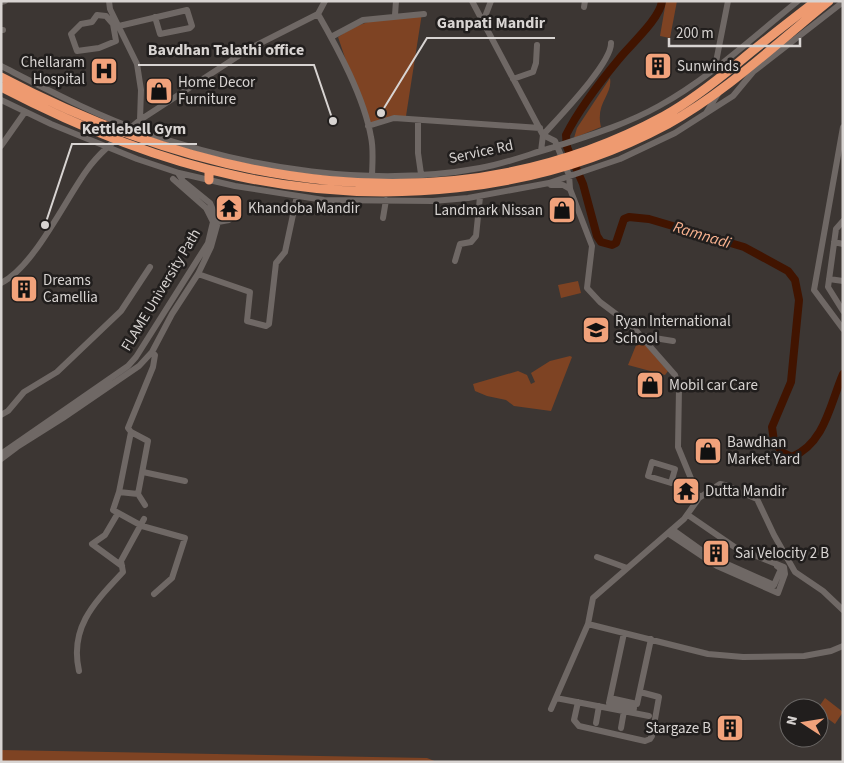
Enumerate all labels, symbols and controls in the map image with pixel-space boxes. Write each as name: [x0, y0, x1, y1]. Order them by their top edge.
callout: Ganpati Mandir: [427, 7, 555, 38]
text: Ganpati Mandir: [437, 12, 546, 34]
scale bar: [669, 15, 800, 47]
text: 200 m: [676, 23, 714, 44]
callout: Bavdhan Talathi office: [138, 34, 314, 65]
text: Bavdhan Talathi office: [148, 39, 304, 61]
building icon: Sunwinds: [643, 51, 673, 81]
place label: Chellaram Hospital: [21, 52, 85, 90]
hospital icon: Chellaram Hospital: [89, 56, 119, 86]
place label: Sunwinds: [677, 56, 739, 77]
place label: Home Decor Furniture: [178, 72, 256, 110]
shop icon: Home Decor Furniture: [144, 76, 174, 106]
callout: Kettlebell Gym: [72, 113, 197, 144]
text: Kettlebell Gym: [82, 118, 186, 140]
street label: Service Rd: [447, 135, 515, 169]
temple icon: Khandoba Mandir: [214, 193, 244, 223]
shop icon: Landmark Nissan: [547, 195, 577, 225]
place label: Khandoba Mandir: [248, 198, 360, 219]
place label: Landmark Nissan: [434, 200, 543, 221]
water label: Ramnadi: [670, 216, 734, 254]
street label: FLAME University Path: [116, 225, 206, 355]
place label: Dreams Camellia: [43, 270, 98, 308]
building icon: Dreams Camellia: [9, 274, 39, 304]
place label: Ryan International School: [615, 311, 731, 349]
school or university icon: Ryan International School: [581, 315, 611, 345]
shop icon: Mobil car Care: [635, 370, 665, 400]
place label: Mobil car Care: [669, 375, 758, 396]
place label: Bawdhan Market Yard: [727, 432, 800, 470]
shop icon: Bawdhan Market Yard: [693, 436, 723, 466]
temple icon: Dutta Mandir: [671, 476, 701, 506]
place label: Dutta Mandir: [705, 481, 787, 502]
building icon: Sai Velocity 2 B: [701, 538, 731, 568]
place label: Sai Velocity 2 B: [735, 543, 829, 564]
north arrow: [779, 698, 829, 748]
building icon: Stargaze B: [715, 713, 745, 743]
text: N: [782, 714, 803, 727]
place label: Stargaze B: [646, 718, 711, 739]

